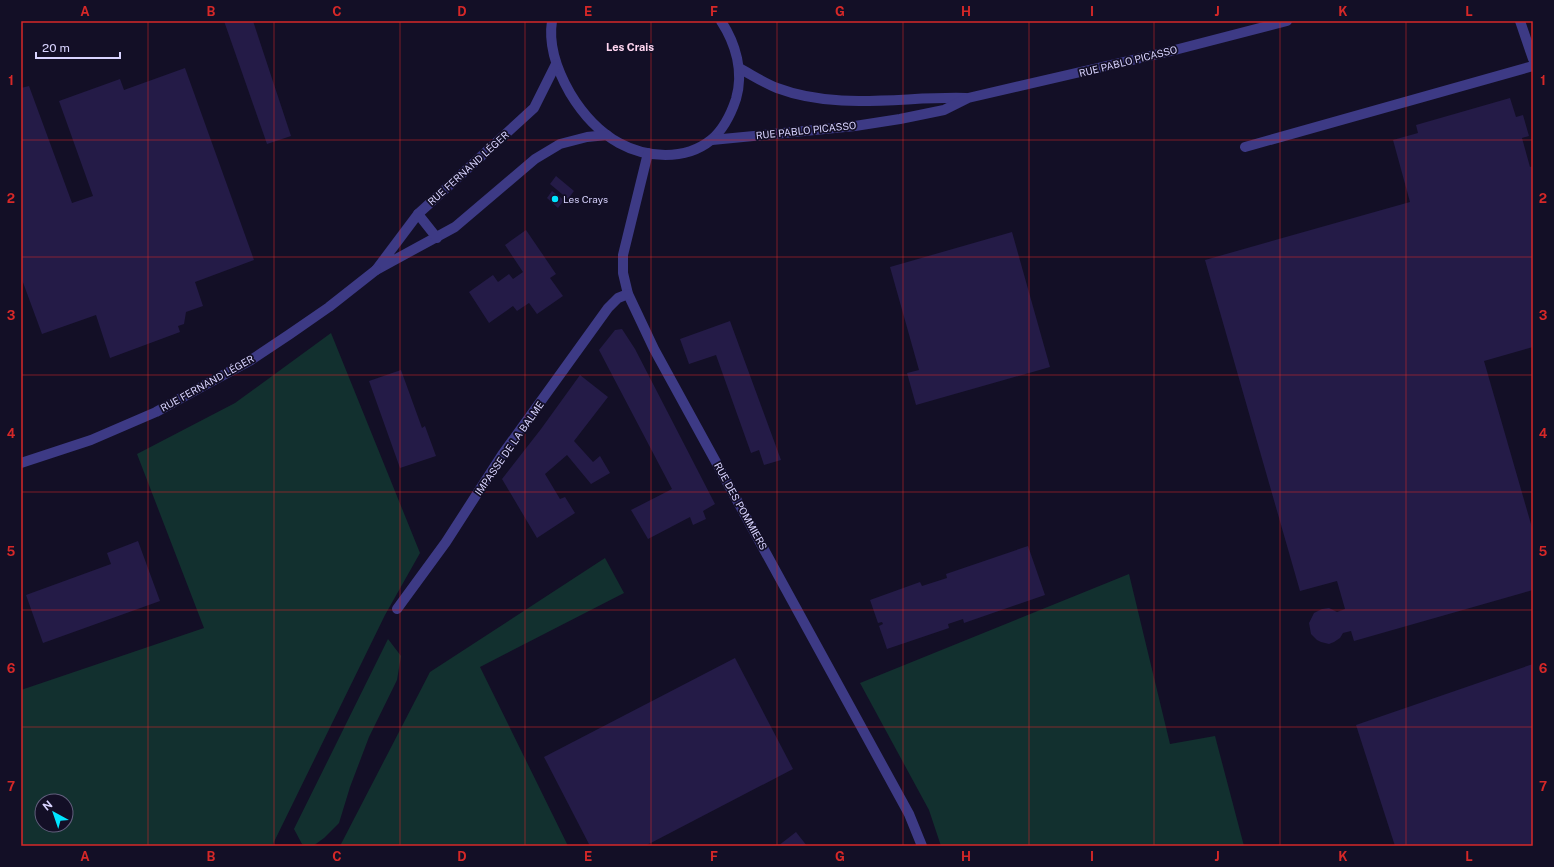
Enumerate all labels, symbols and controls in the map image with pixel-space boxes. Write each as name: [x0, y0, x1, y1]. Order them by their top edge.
text: A: [80, 4, 90, 19]
text: B: [207, 4, 216, 19]
text: C: [332, 4, 342, 19]
text: D: [457, 4, 467, 19]
text: E: [584, 4, 592, 19]
text: F: [710, 4, 718, 19]
text: G: [835, 4, 845, 19]
text: H: [961, 4, 971, 19]
text: I: [1090, 4, 1094, 19]
text: J: [1214, 4, 1220, 19]
text: K: [1338, 4, 1348, 19]
text: L: [1465, 4, 1473, 19]
scale bar: [36, 34, 120, 60]
text: 20 m: [42, 41, 70, 55]
district label: Les Crais: [606, 41, 654, 53]
street label: RUE PABLO PICASSO: [1078, 43, 1178, 79]
text: 1: [8, 73, 14, 88]
text: 1: [1540, 73, 1546, 88]
street label: RUE PABLO PICASSO: [755, 119, 857, 141]
street label: RUE FERNAND LÉGER: [425, 128, 511, 208]
text: 2: [7, 191, 15, 206]
text: 2: [1539, 191, 1547, 206]
place label: Les Crays: [563, 193, 608, 205]
marker: Les Crays: [550, 194, 560, 204]
text: 3: [7, 308, 16, 323]
text: 3: [1539, 308, 1548, 323]
street label: RUE FERNAND LÉGER: [158, 352, 256, 414]
street label: IMPASSE DE LA BALME: [472, 399, 546, 497]
text: 4: [7, 426, 16, 441]
text: 4: [1539, 426, 1548, 441]
street label: RUE DES POMMIERS: [712, 460, 770, 552]
text: 5: [7, 544, 16, 559]
text: 5: [1539, 544, 1548, 559]
text: 6: [7, 661, 16, 676]
text: 6: [1539, 661, 1548, 676]
text: 7: [7, 779, 15, 794]
text: 7: [1539, 779, 1547, 794]
north arrow: [34, 793, 74, 833]
text: N: [40, 798, 55, 813]
text: A: [80, 849, 90, 864]
text: B: [207, 849, 216, 864]
text: C: [332, 849, 342, 864]
text: D: [457, 849, 467, 864]
text: E: [584, 849, 592, 864]
text: F: [710, 849, 718, 864]
text: G: [835, 849, 845, 864]
text: H: [961, 849, 971, 864]
text: I: [1090, 849, 1094, 864]
text: J: [1214, 849, 1220, 864]
text: K: [1338, 849, 1348, 864]
text: L: [1465, 849, 1473, 864]

